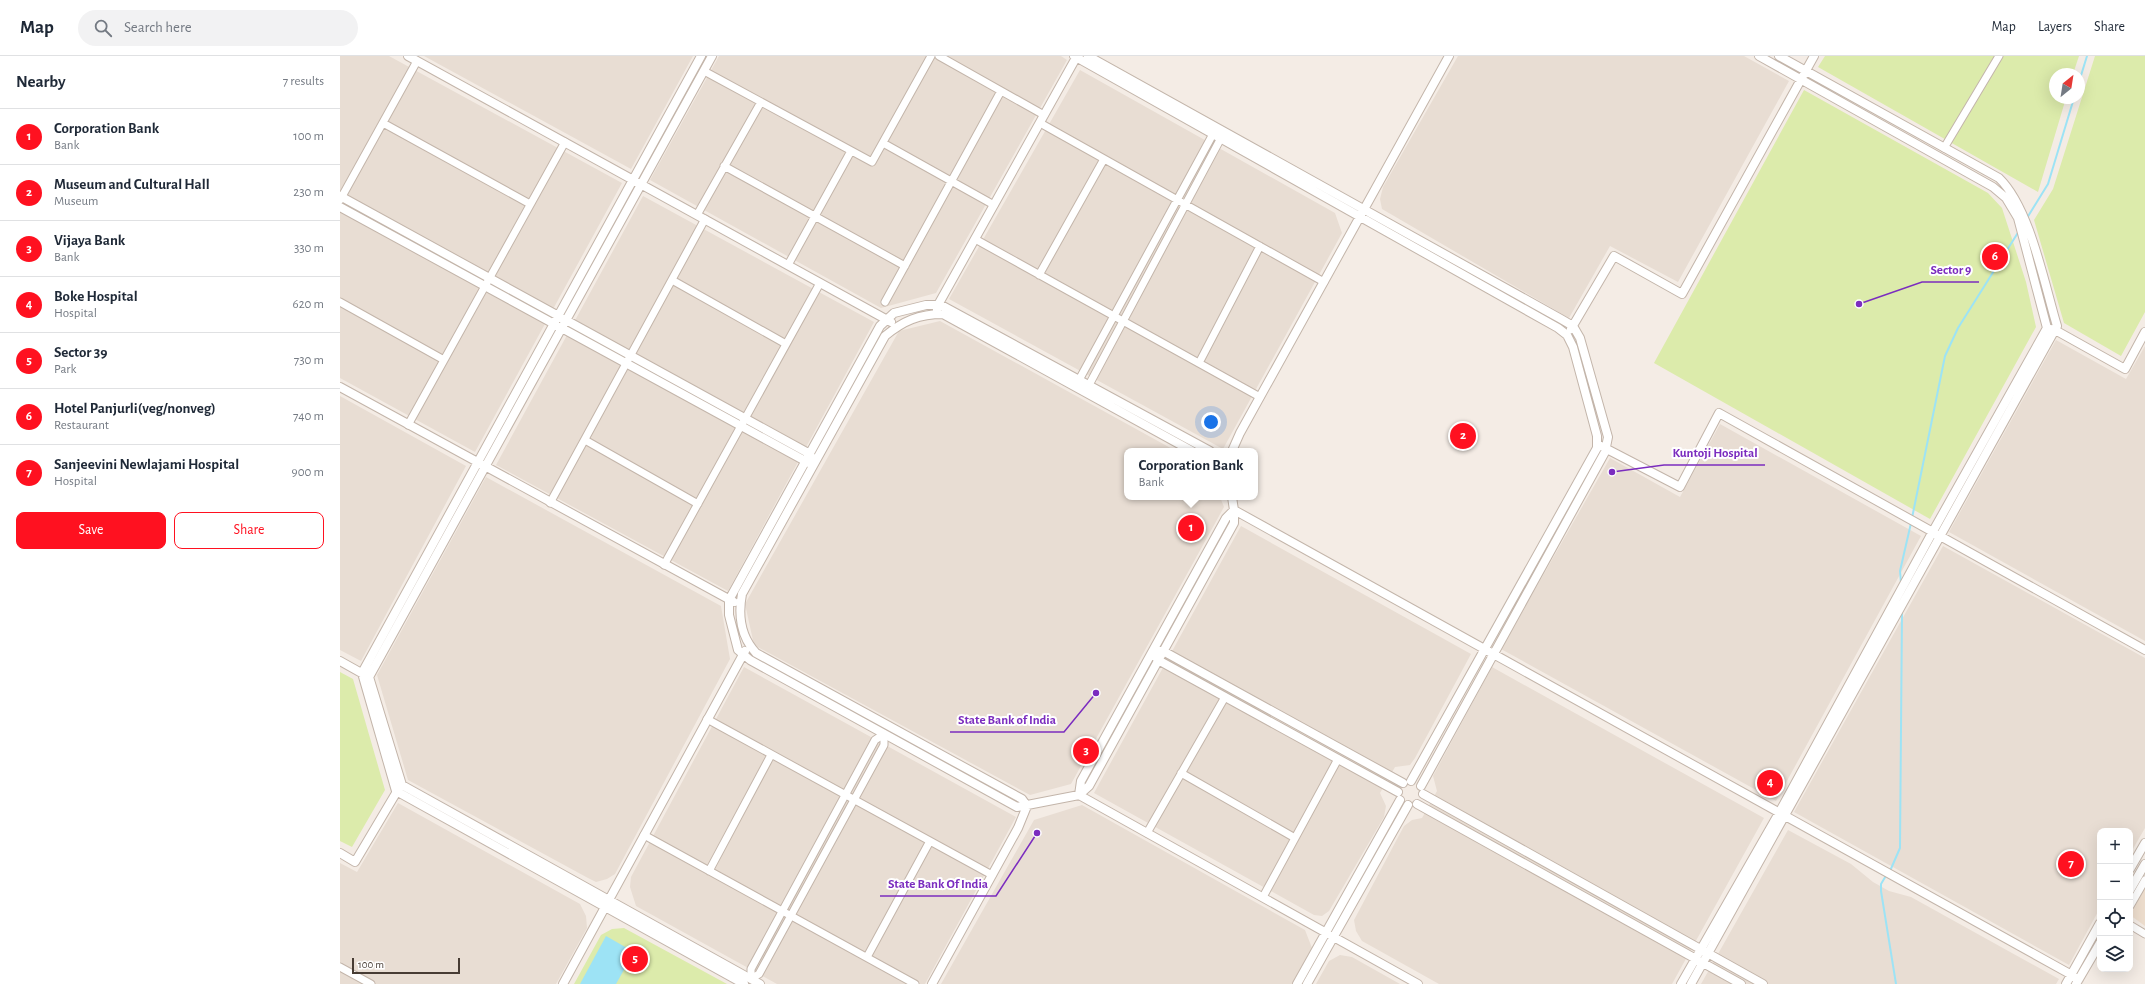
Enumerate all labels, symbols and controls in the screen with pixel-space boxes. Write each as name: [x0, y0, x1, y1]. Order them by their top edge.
search box: [78, 10, 358, 46]
icon: search: [92, 17, 114, 39]
text: Map: [20, 18, 54, 37]
text: Search here: [124, 20, 192, 35]
text: Map: [1991, 20, 2016, 34]
text: Layers: [2038, 20, 2072, 34]
text: Share: [2094, 20, 2125, 34]
north arrow: [2049, 68, 2085, 104]
text: Nearby: [16, 73, 66, 90]
text: 7 results: [283, 75, 324, 88]
text: Corporation Bank: [54, 121, 159, 136]
text: 1: [27, 130, 31, 143]
text: 100 m: [293, 130, 324, 143]
text: Bank: [54, 139, 80, 152]
text: Museum and Cultural Hall: [54, 177, 210, 192]
text: 2: [26, 186, 32, 199]
text: 230 m: [293, 186, 324, 199]
text: Museum: [54, 195, 98, 208]
text: Vijaya Bank: [54, 233, 125, 248]
text: 3: [26, 242, 32, 255]
text: 330 m: [294, 242, 324, 255]
pin: 6: [1982, 242, 2008, 272]
text: Bank: [54, 251, 80, 264]
callout: Sector 9: [1922, 257, 1979, 282]
text: Sector 9: [1931, 264, 1971, 277]
text: Boke Hospital: [54, 289, 138, 304]
text: 4: [26, 298, 32, 311]
text: 620 m: [293, 298, 324, 311]
text: Hospital: [54, 307, 97, 320]
text: Sector 39: [54, 345, 108, 360]
text: 5: [26, 354, 32, 367]
text: 730 m: [294, 354, 324, 367]
text: Park: [54, 363, 76, 376]
text: Hotel Panjurli(veg/nonveg): [54, 401, 216, 416]
text: 6: [26, 410, 32, 423]
text: 740 m: [293, 410, 324, 423]
your location: [1201, 412, 1221, 432]
text: Restaurant: [54, 419, 109, 432]
pin: 2: [1450, 421, 1476, 451]
callout: Kuntoji Hospital: [1664, 440, 1765, 465]
text: Kuntoji Hospital: [1672, 447, 1758, 460]
popup: [1124, 448, 1258, 500]
text: Sanjeevini Newlajami Hospital: [54, 457, 239, 472]
text: Corporation Bank: [1138, 458, 1244, 473]
text: 7: [26, 466, 32, 479]
text: 900 m: [292, 466, 324, 479]
text: Hospital: [54, 475, 97, 488]
text: Bank: [1138, 476, 1164, 489]
button: Save: [16, 512, 166, 549]
button: Share: [174, 512, 324, 549]
pin: 1: [1178, 513, 1204, 543]
callout: State Bank of India: [950, 707, 1064, 732]
text: State Bank of India: [958, 714, 1056, 727]
pin: 3: [1073, 736, 1099, 766]
pin: 4: [1757, 768, 1783, 798]
map controls: [2097, 828, 2133, 972]
button: +: [2097, 828, 2133, 864]
pin: 7: [2058, 849, 2084, 879]
button: −: [2097, 864, 2133, 900]
callout: State Bank Of India: [880, 871, 996, 896]
text: State Bank Of India: [888, 878, 988, 891]
button: locate: [2097, 900, 2133, 936]
button: layers: [2097, 936, 2133, 972]
pin: 5: [622, 944, 648, 974]
scale bar: [352, 956, 460, 975]
text: 100 m: [358, 959, 384, 970]

